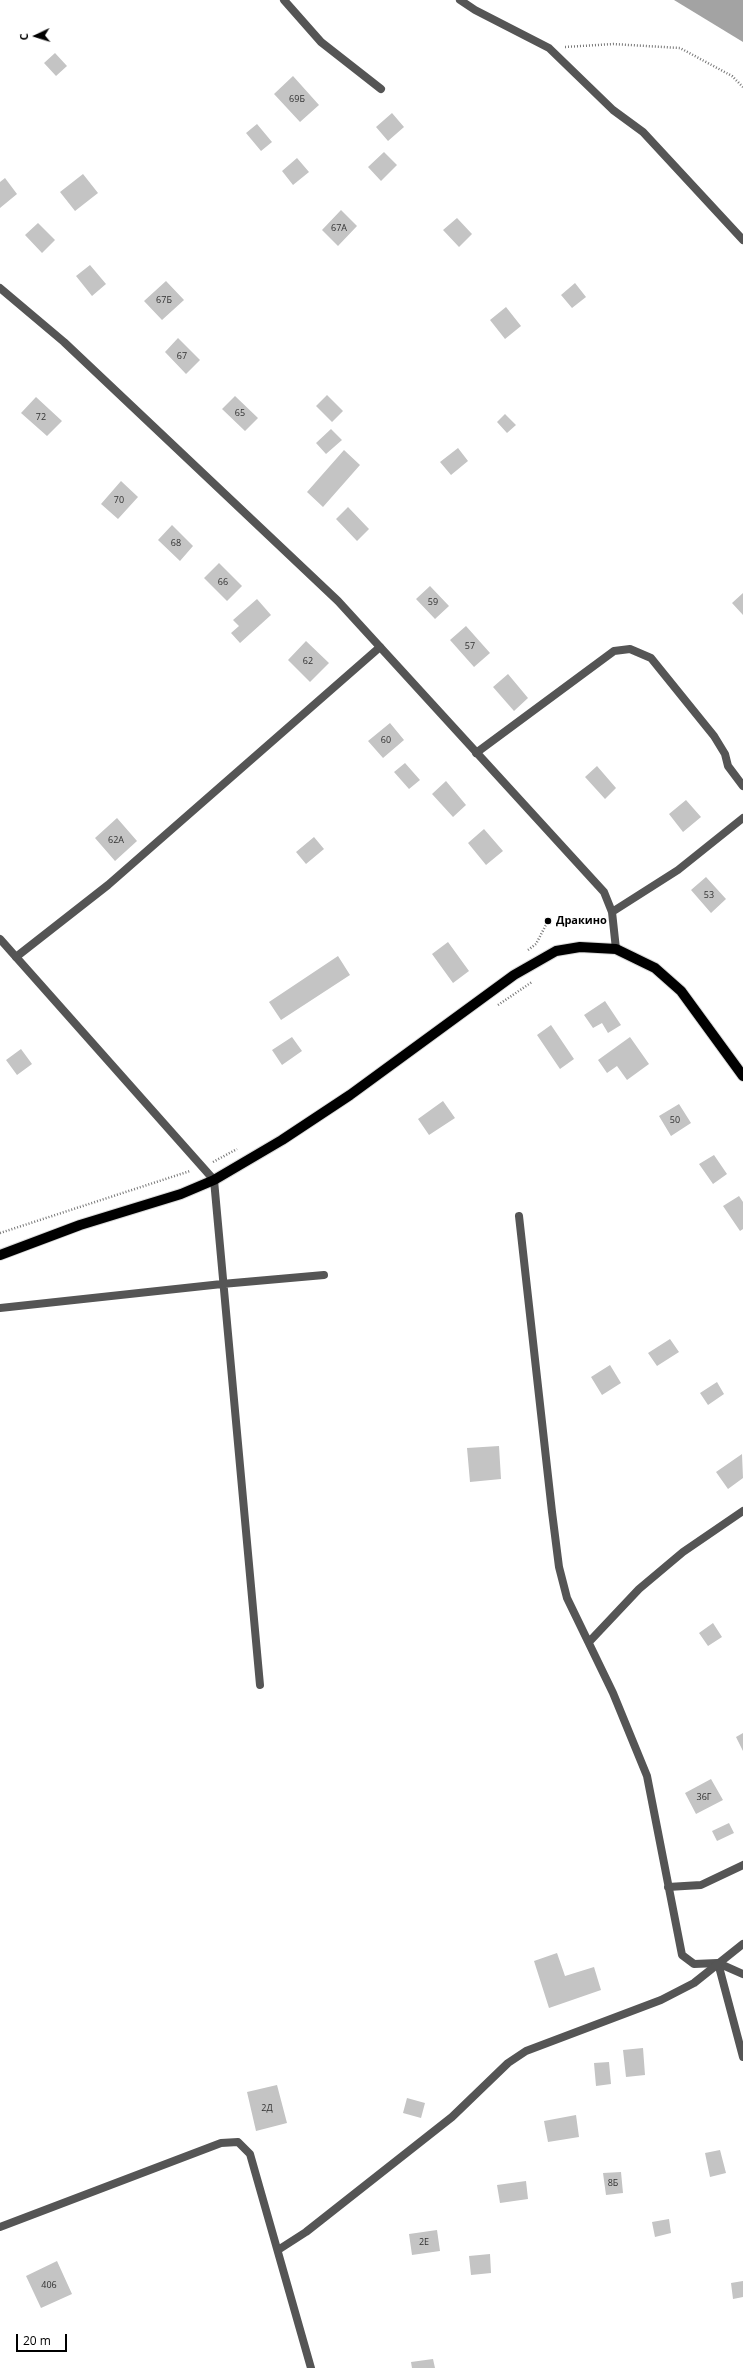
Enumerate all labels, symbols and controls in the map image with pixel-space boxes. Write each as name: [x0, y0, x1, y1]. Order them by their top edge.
north arrow: [16, 16, 56, 56]
text: С: [16, 33, 31, 41]
house number: 69Б: [289, 94, 305, 104]
house number: 67А: [331, 223, 347, 233]
house number: 67Б: [156, 295, 172, 305]
house number: 67: [177, 351, 187, 361]
house number: 65: [235, 408, 245, 418]
house number: 72: [36, 412, 46, 422]
house number: 70: [114, 495, 124, 505]
house number: 68: [171, 538, 181, 548]
house number: 66: [218, 577, 228, 587]
house number: 59: [428, 597, 438, 607]
house number: 57: [465, 641, 475, 651]
house number: 62: [303, 656, 313, 666]
house number: 60: [381, 735, 391, 745]
house number: 62А: [108, 835, 124, 845]
house number: 53: [704, 890, 714, 900]
place label: Дракино: [556, 914, 607, 928]
marker: Дракино: [543, 916, 553, 926]
house number: 50: [670, 1115, 680, 1125]
house number: 36Г: [697, 1792, 711, 1802]
house number: 2Д: [261, 2103, 273, 2113]
house number: 8Б: [608, 2178, 618, 2188]
house number: 2Е: [419, 2237, 429, 2247]
house number: 406: [41, 2280, 57, 2290]
scale bar: [18, 2326, 69, 2352]
text: 20 m: [23, 2332, 51, 2349]

